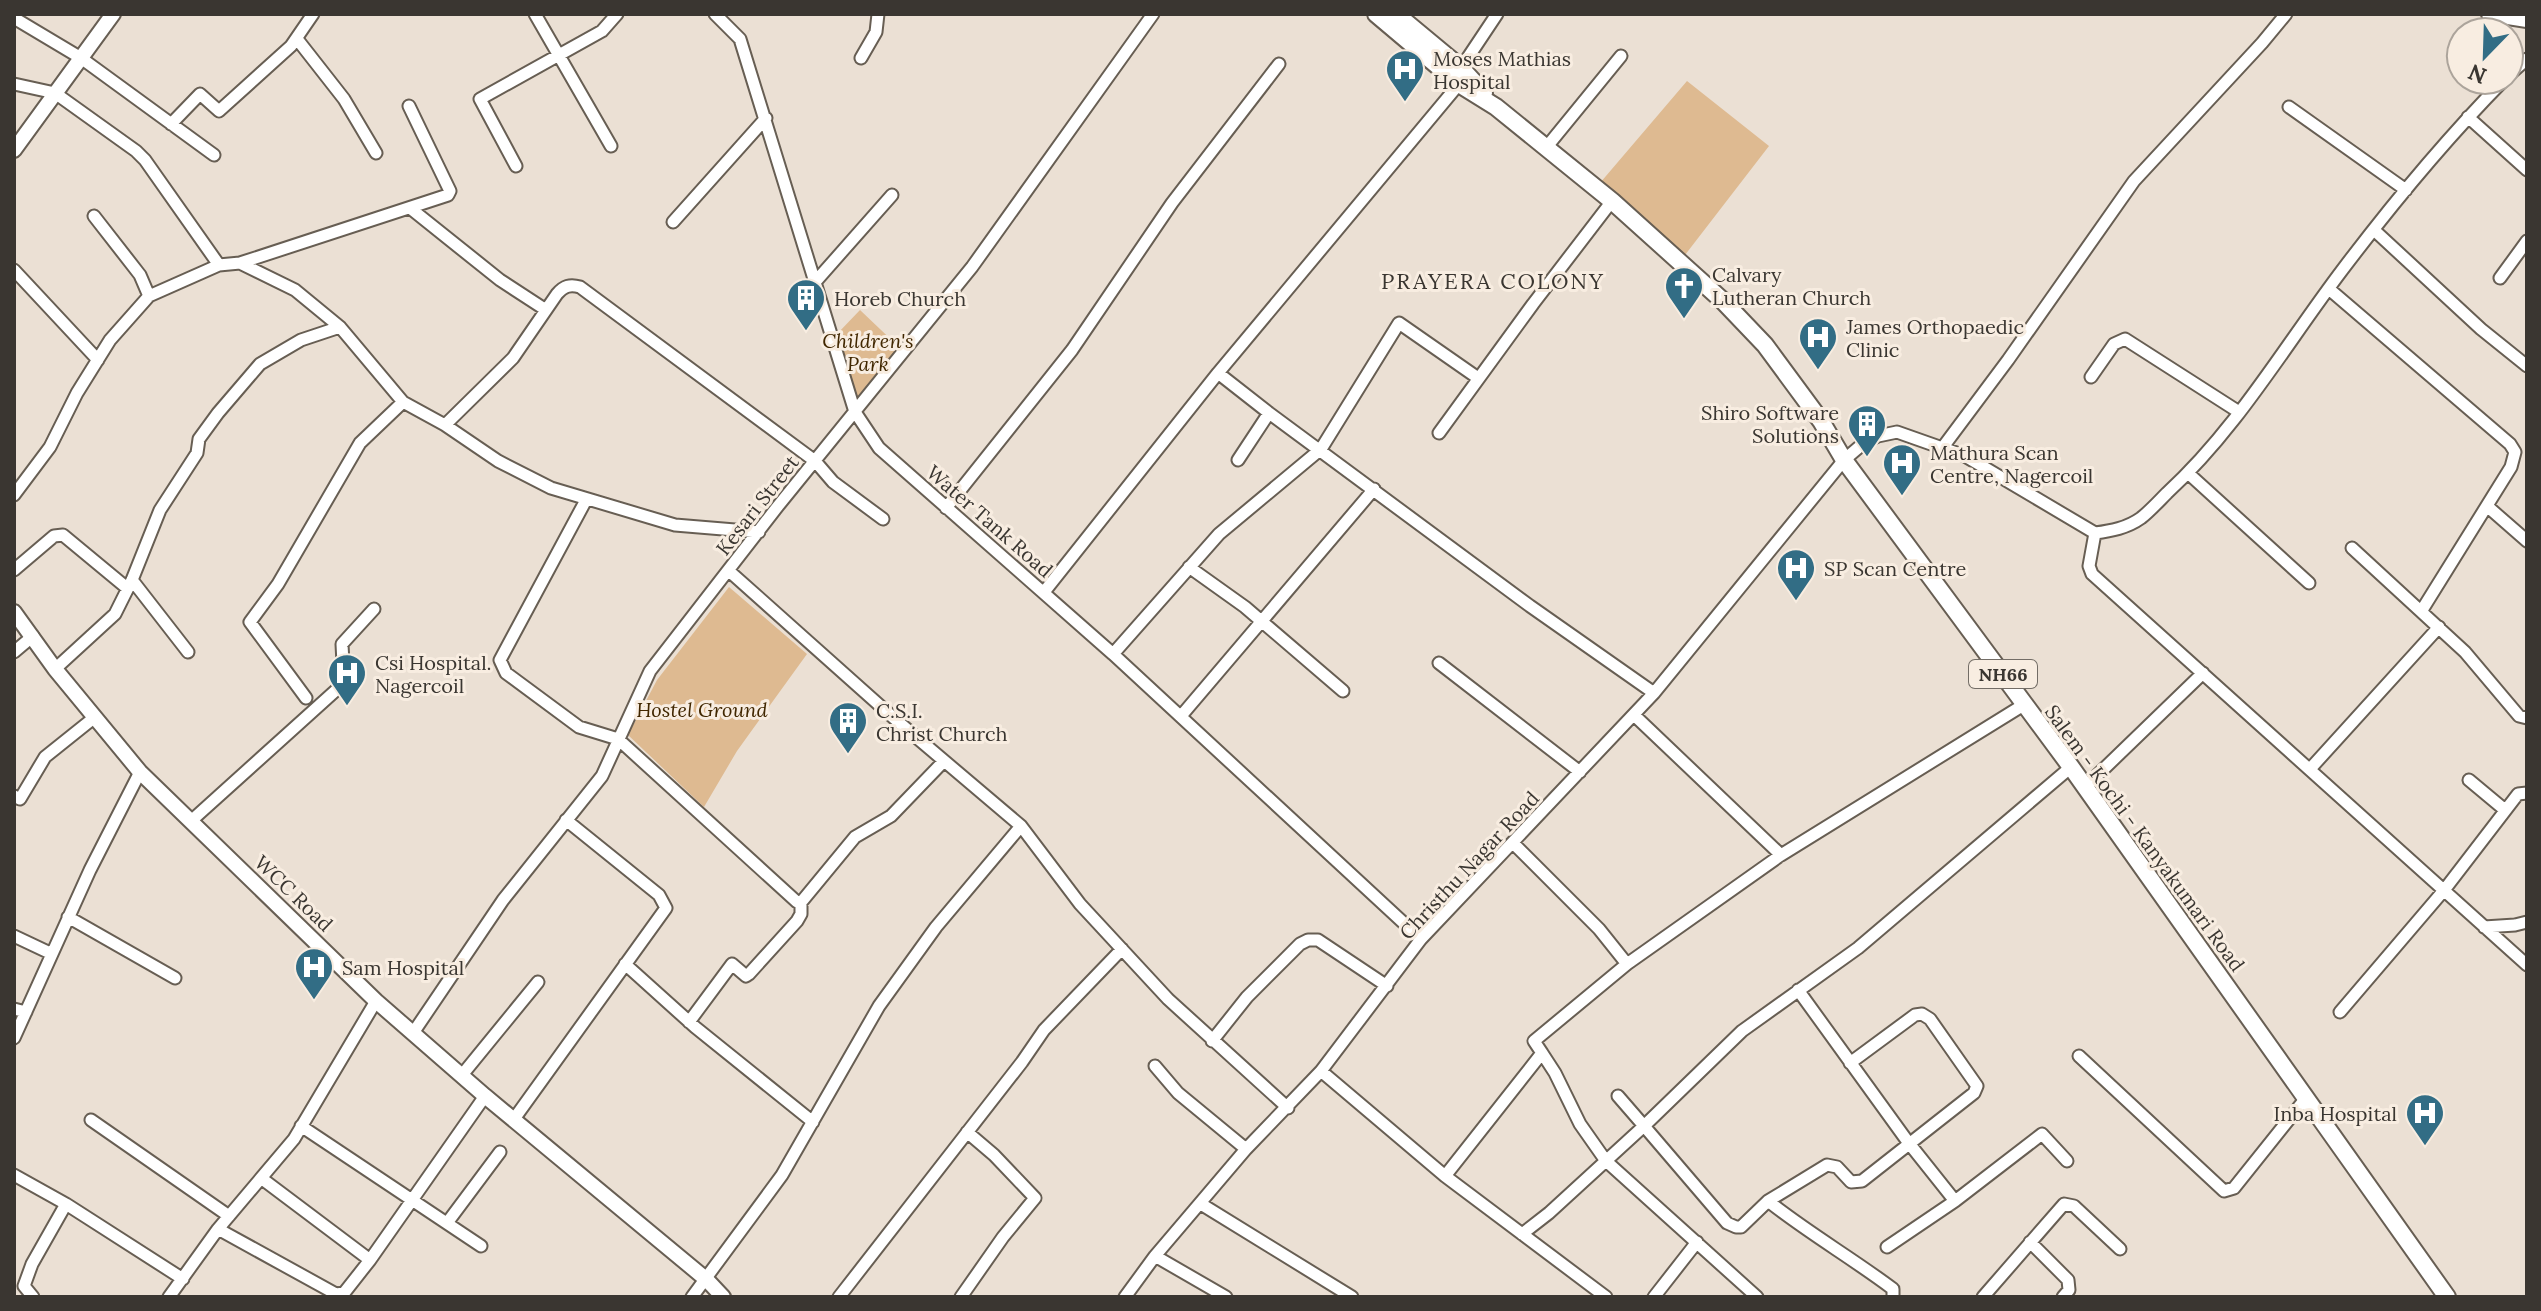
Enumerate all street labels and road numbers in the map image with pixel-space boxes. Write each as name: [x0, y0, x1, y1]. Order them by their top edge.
street label: Kesari Street: [710, 450, 804, 560]
street label: Water Tank Road: [922, 459, 1058, 583]
road number: NH66: [1969, 660, 2037, 688]
street label: Salem - Kochi - Kanyakumari Road: [2040, 700, 2250, 976]
street label: Christhu Nagar Road: [1394, 786, 1544, 944]
street label: WCC Road: [250, 850, 338, 936]

